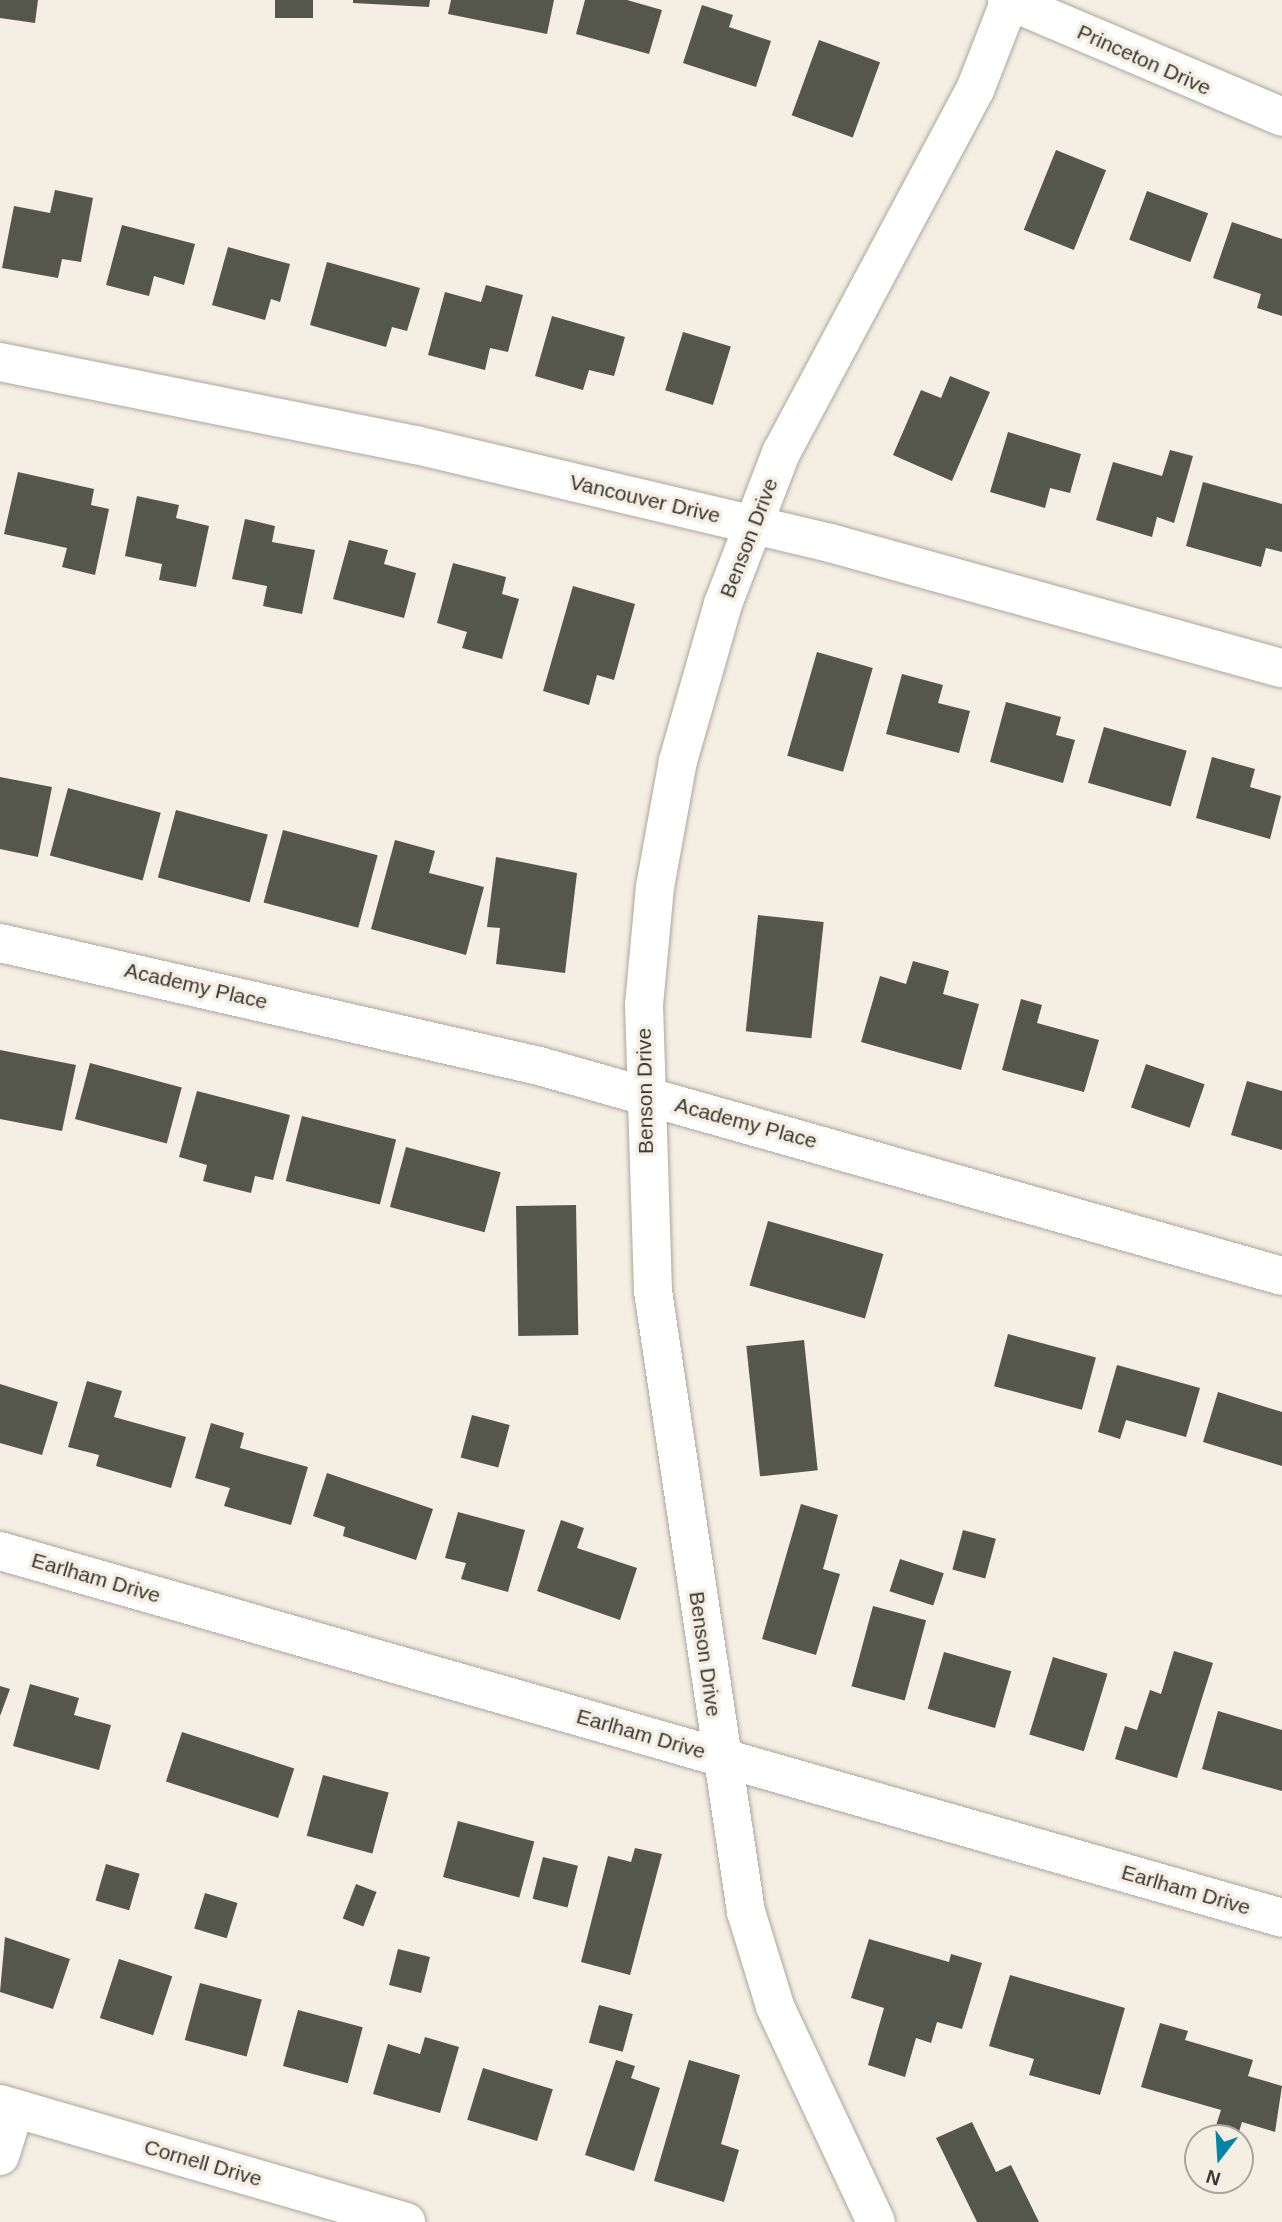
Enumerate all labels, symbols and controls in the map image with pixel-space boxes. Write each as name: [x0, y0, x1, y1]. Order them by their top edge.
street label: Princeton Drive: [1073, 19, 1215, 101]
street label: Vancouver Drive: [567, 469, 723, 529]
street label: Benson Drive: [715, 475, 783, 601]
street label: Academy Place: [122, 957, 270, 1015]
street label: Benson Drive: [631, 1028, 659, 1154]
street label: Academy Place: [672, 1092, 820, 1154]
street label: Earlham Drive: [29, 1548, 163, 1608]
street label: Benson Drive: [684, 1590, 726, 1718]
street label: Earlham Drive: [574, 1704, 708, 1764]
street label: Earlham Drive: [1119, 1860, 1253, 1920]
north arrow: [1184, 2124, 1254, 2194]
street label: Cornell Drive: [141, 2134, 265, 2192]
text: N: [1204, 2166, 1223, 2190]

